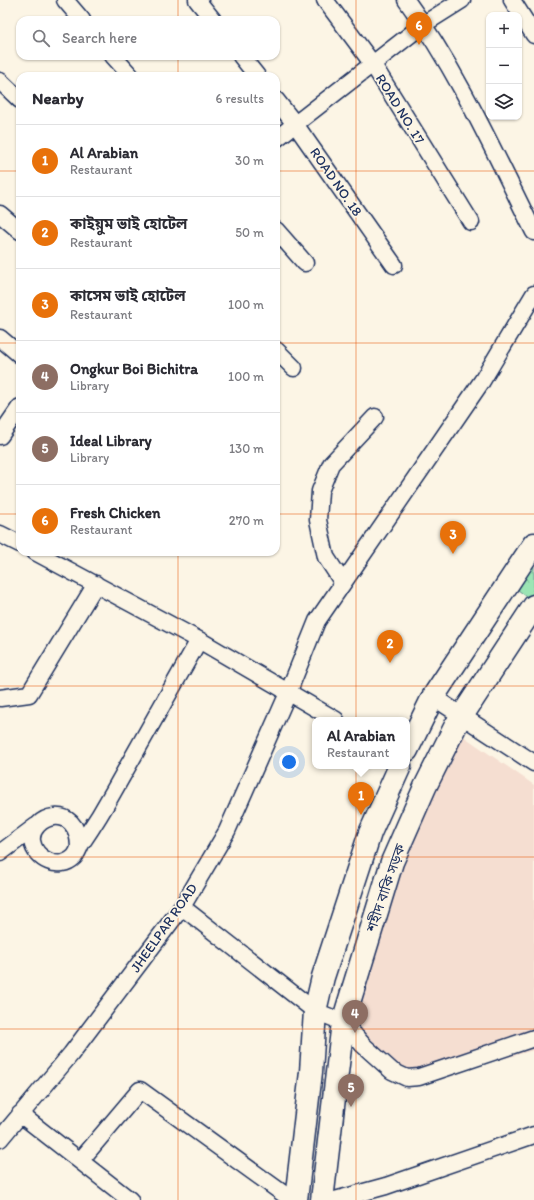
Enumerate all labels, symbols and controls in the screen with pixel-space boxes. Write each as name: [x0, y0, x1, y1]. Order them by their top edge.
pin: 6: [406, 12, 432, 45]
map controls: [486, 12, 522, 120]
button: +: [486, 12, 522, 48]
search box: [16, 16, 280, 60]
icon: search: [30, 27, 52, 49]
text: Search here: [62, 29, 137, 47]
button: −: [486, 48, 522, 84]
street label: ROAD NO. 17: [372, 71, 428, 147]
button: layers: [486, 84, 522, 120]
text: Nearby: [32, 88, 84, 108]
text: 6 results: [216, 91, 264, 106]
text: Al Arabian: [70, 144, 138, 162]
street label: ROAD NO. 18: [306, 144, 366, 220]
text: 1: [42, 153, 48, 168]
text: 30 m: [235, 153, 264, 168]
text: Restaurant: [70, 162, 132, 177]
text: কাইয়ুম ভাই হোটেল: [70, 215, 187, 233]
text: 2: [42, 225, 48, 240]
text: 50 m: [235, 225, 264, 240]
text: Restaurant: [70, 235, 132, 250]
text: কাসেম ভাই হোটেল: [70, 287, 186, 305]
text: 3: [41, 297, 49, 312]
text: 100 m: [228, 297, 264, 312]
text: Restaurant: [70, 307, 132, 322]
text: Ongkur Boi Bichitra: [70, 360, 198, 378]
text: 4: [41, 369, 49, 384]
text: 100 m: [228, 369, 264, 384]
text: Library: [70, 378, 109, 393]
text: Ideal Library: [70, 432, 152, 450]
text: 5: [42, 441, 48, 456]
text: 130 m: [229, 441, 264, 456]
text: Library: [70, 450, 109, 465]
text: Fresh Chicken: [70, 504, 161, 522]
text: 6: [42, 513, 48, 528]
text: 270 m: [229, 513, 264, 528]
pin: 3: [440, 521, 466, 554]
text: Restaurant: [70, 522, 132, 537]
pin: 2: [377, 630, 403, 663]
popup: [312, 717, 410, 769]
text: Al Arabian: [327, 727, 395, 745]
text: Restaurant: [327, 745, 389, 760]
your location: [279, 752, 299, 772]
pin: 1: [348, 782, 374, 815]
street label: শহীদ বাকি সড়ক: [363, 841, 409, 935]
street label: JHEELPAR ROAD: [127, 880, 201, 976]
pin: 4: [342, 1000, 368, 1033]
pin: 5: [338, 1074, 364, 1107]

